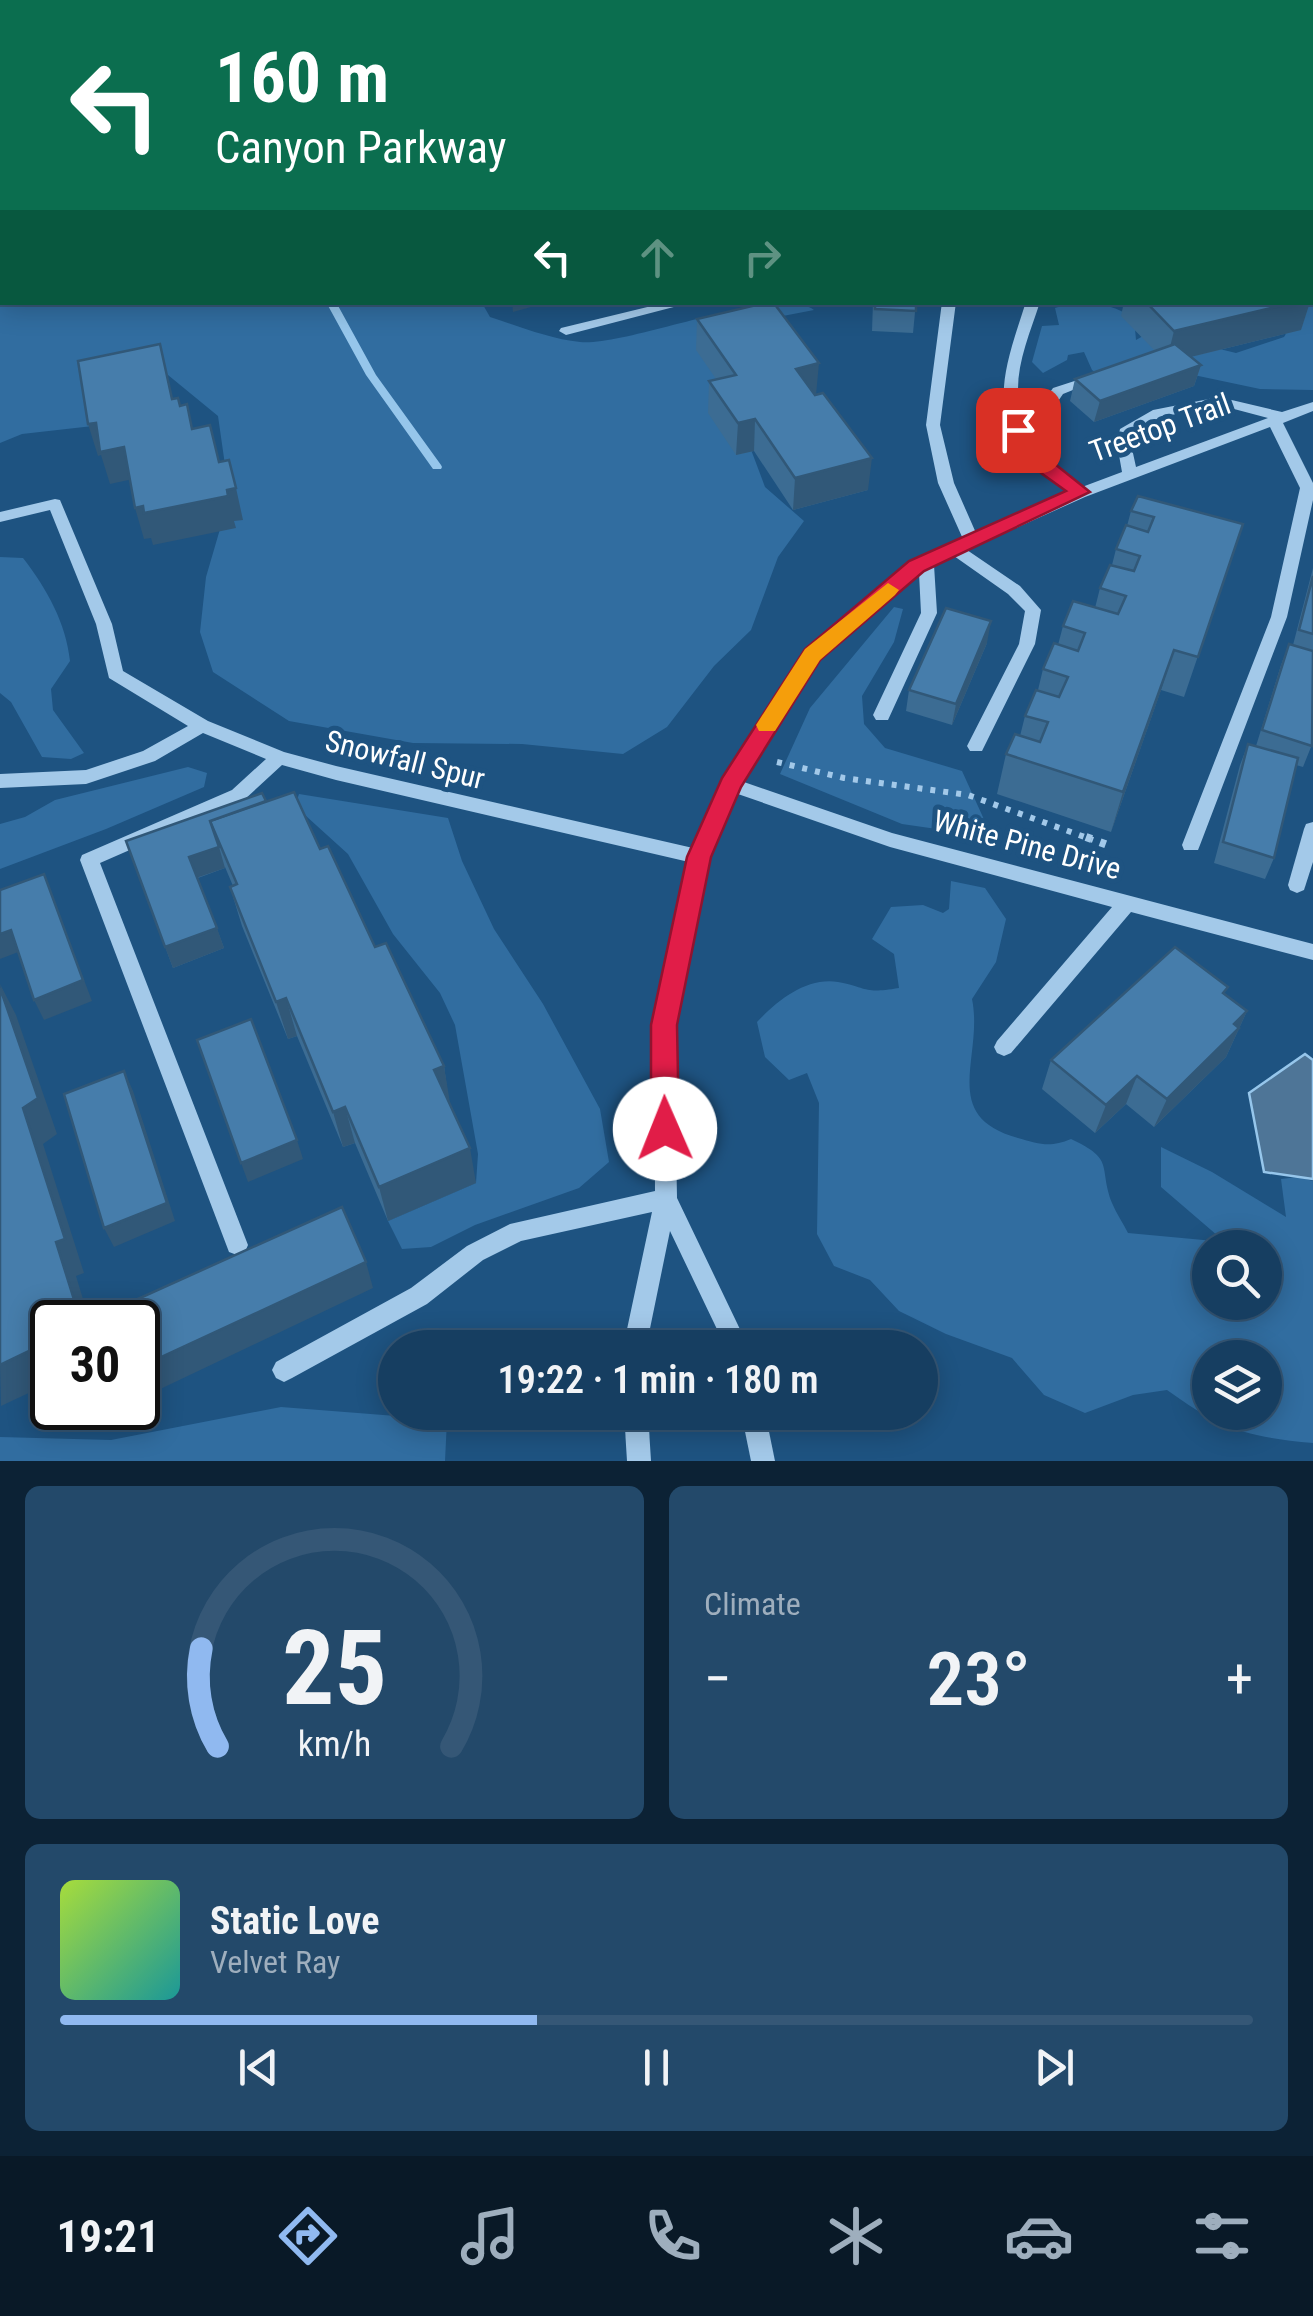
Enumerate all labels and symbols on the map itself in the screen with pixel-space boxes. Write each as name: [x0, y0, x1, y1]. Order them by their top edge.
street label: Treetop Trail: [1085, 386, 1235, 469]
pin: [976, 388, 1061, 473]
street label: Snowfall Spur: [322, 723, 489, 796]
street label: White Pine Drive: [929, 803, 1125, 886]
position arrow: [613, 1077, 717, 1181]
speed limit sign: 30: [30, 1300, 160, 1430]

